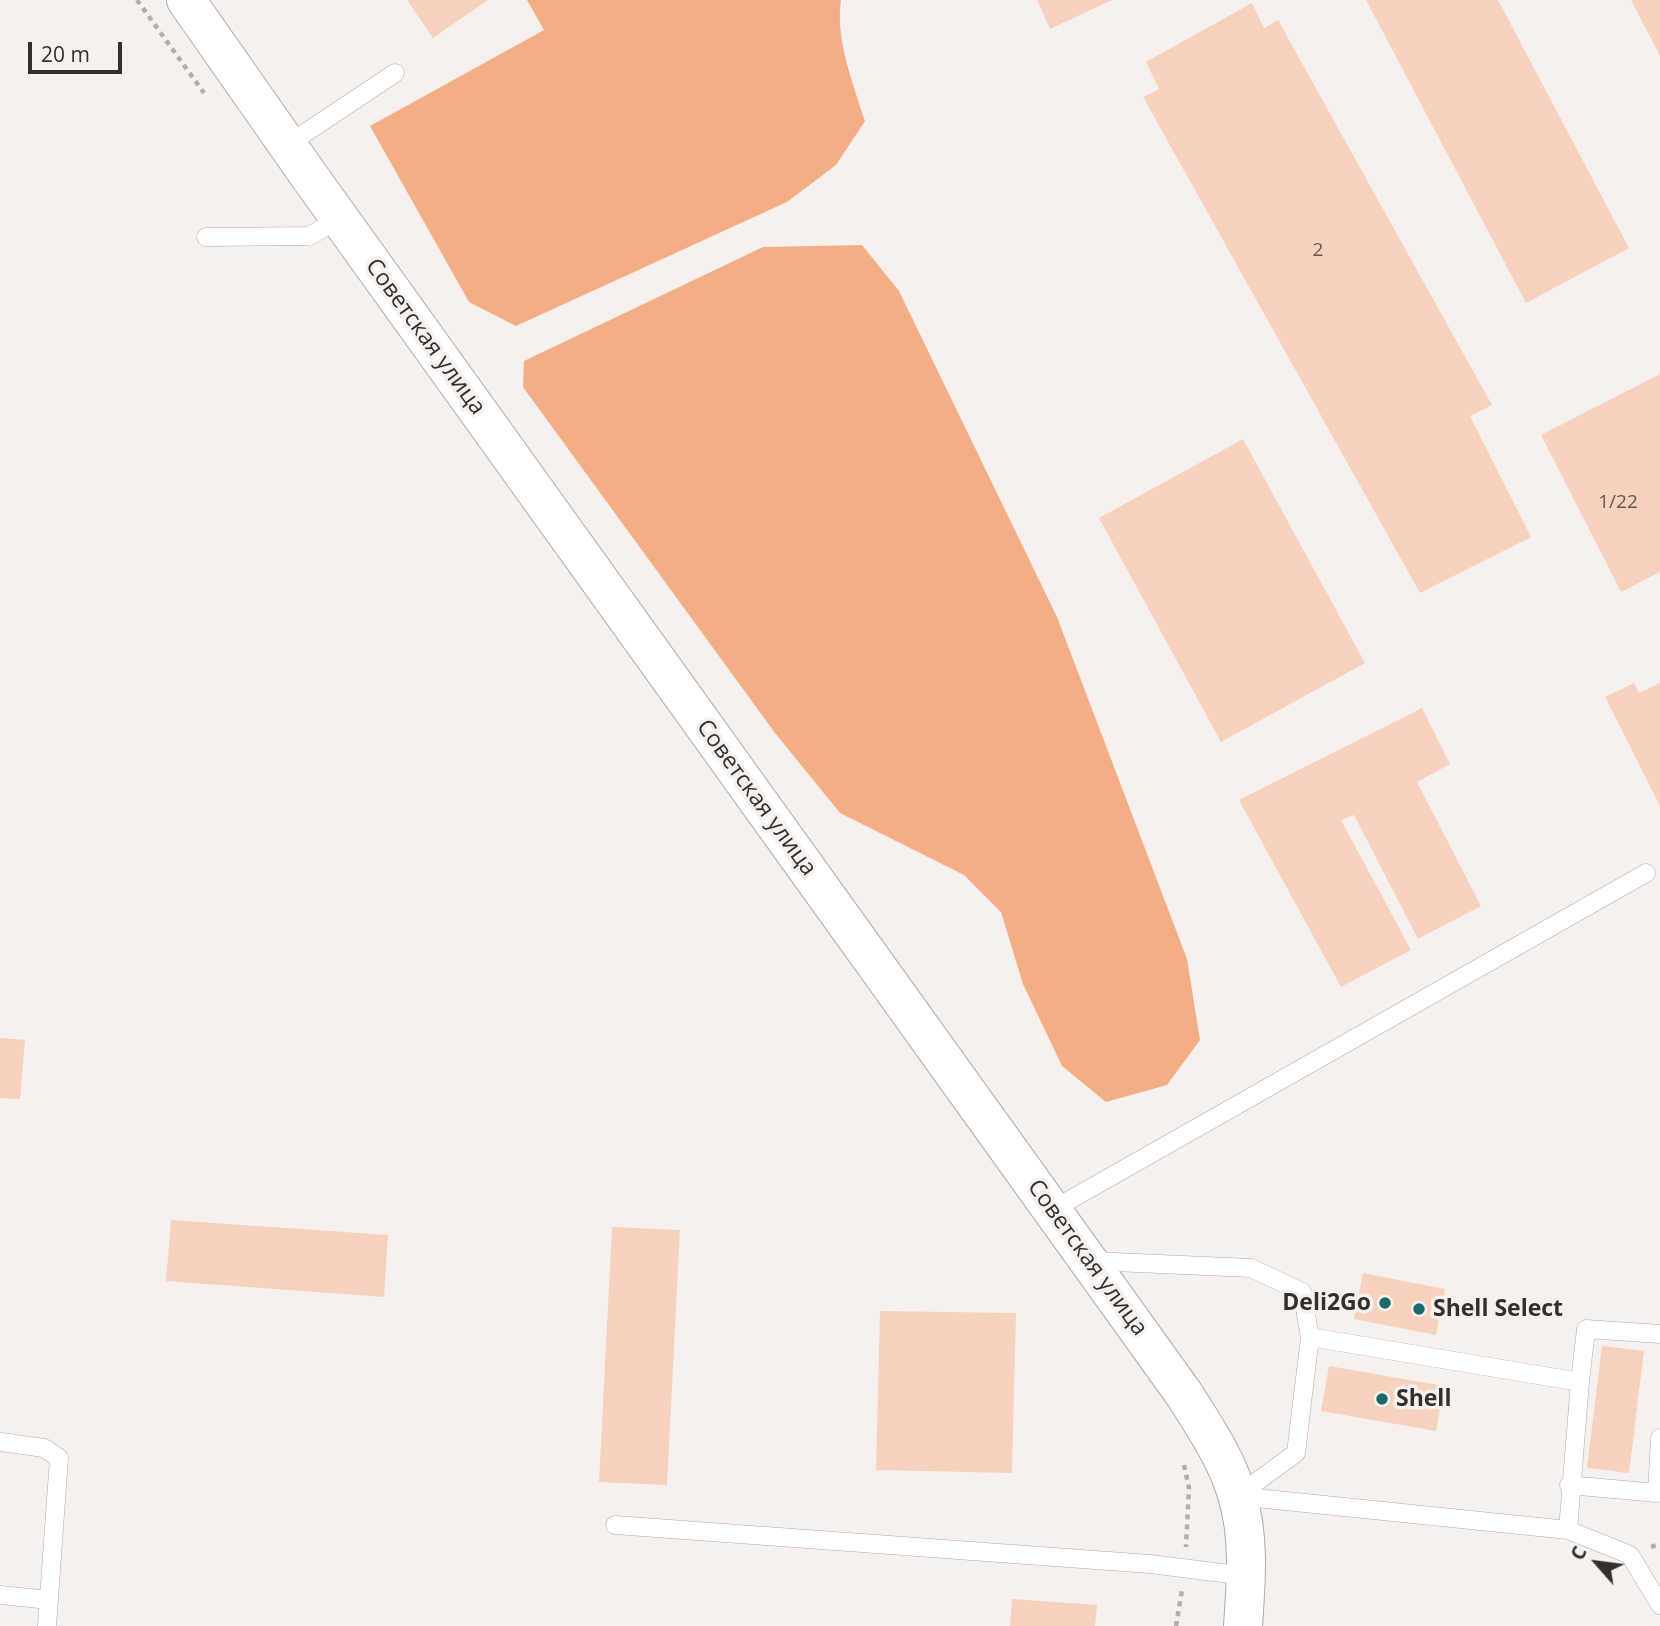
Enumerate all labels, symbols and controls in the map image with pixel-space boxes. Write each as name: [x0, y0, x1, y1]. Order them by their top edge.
scale bar: [32, 28, 126, 72]
text: 20 m: [41, 40, 90, 68]
house number: 2: [1313, 240, 1323, 262]
street label: Советская улица: [359, 254, 491, 420]
house number: 1/22: [1598, 492, 1638, 514]
street label: Советская улица: [690, 715, 822, 881]
street label: Советская улица: [1021, 1175, 1153, 1341]
place label: Deli2Go: [1282, 1289, 1371, 1317]
marker: Deli2Go: [1377, 1295, 1393, 1311]
place label: Shell Select: [1433, 1295, 1563, 1323]
marker: Shell Select: [1411, 1301, 1427, 1317]
place label: Shell: [1396, 1385, 1451, 1413]
marker: Shell: [1374, 1391, 1390, 1407]
north arrow: [1562, 1528, 1632, 1598]
text: С: [1564, 1542, 1593, 1565]

